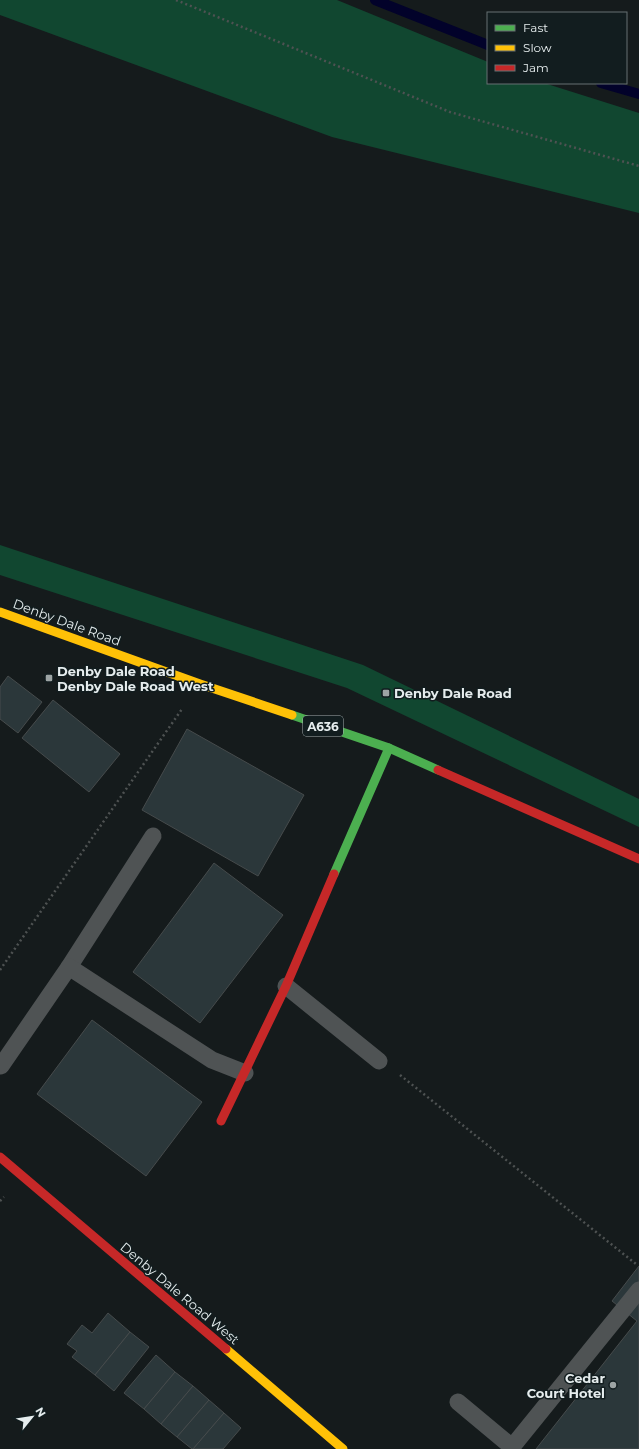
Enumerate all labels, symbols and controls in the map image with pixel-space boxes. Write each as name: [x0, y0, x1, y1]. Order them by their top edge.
legend: [487, 12, 627, 84]
text: Fast: [523, 20, 548, 35]
text: Slow: [523, 40, 552, 55]
text: Jam: [522, 60, 549, 75]
street label: Denby Dale Road: [11, 595, 123, 649]
place label: Denby Dale Road Denby Dale Road West: [57, 663, 214, 694]
marker: Denby Dale Road Denby Dale Road West: [44, 673, 54, 683]
place label: Denby Dale Road: [394, 685, 512, 701]
marker: Denby Dale Road: [381, 688, 391, 698]
road number: A636: [303, 716, 343, 736]
street label: Denby Dale Road West: [117, 1239, 243, 1347]
place label: Cedar Court Hotel: [527, 1370, 605, 1401]
marker: Cedar Court Hotel: [608, 1380, 618, 1390]
north arrow: [12, 1397, 52, 1437]
text: N: [32, 1405, 49, 1419]

